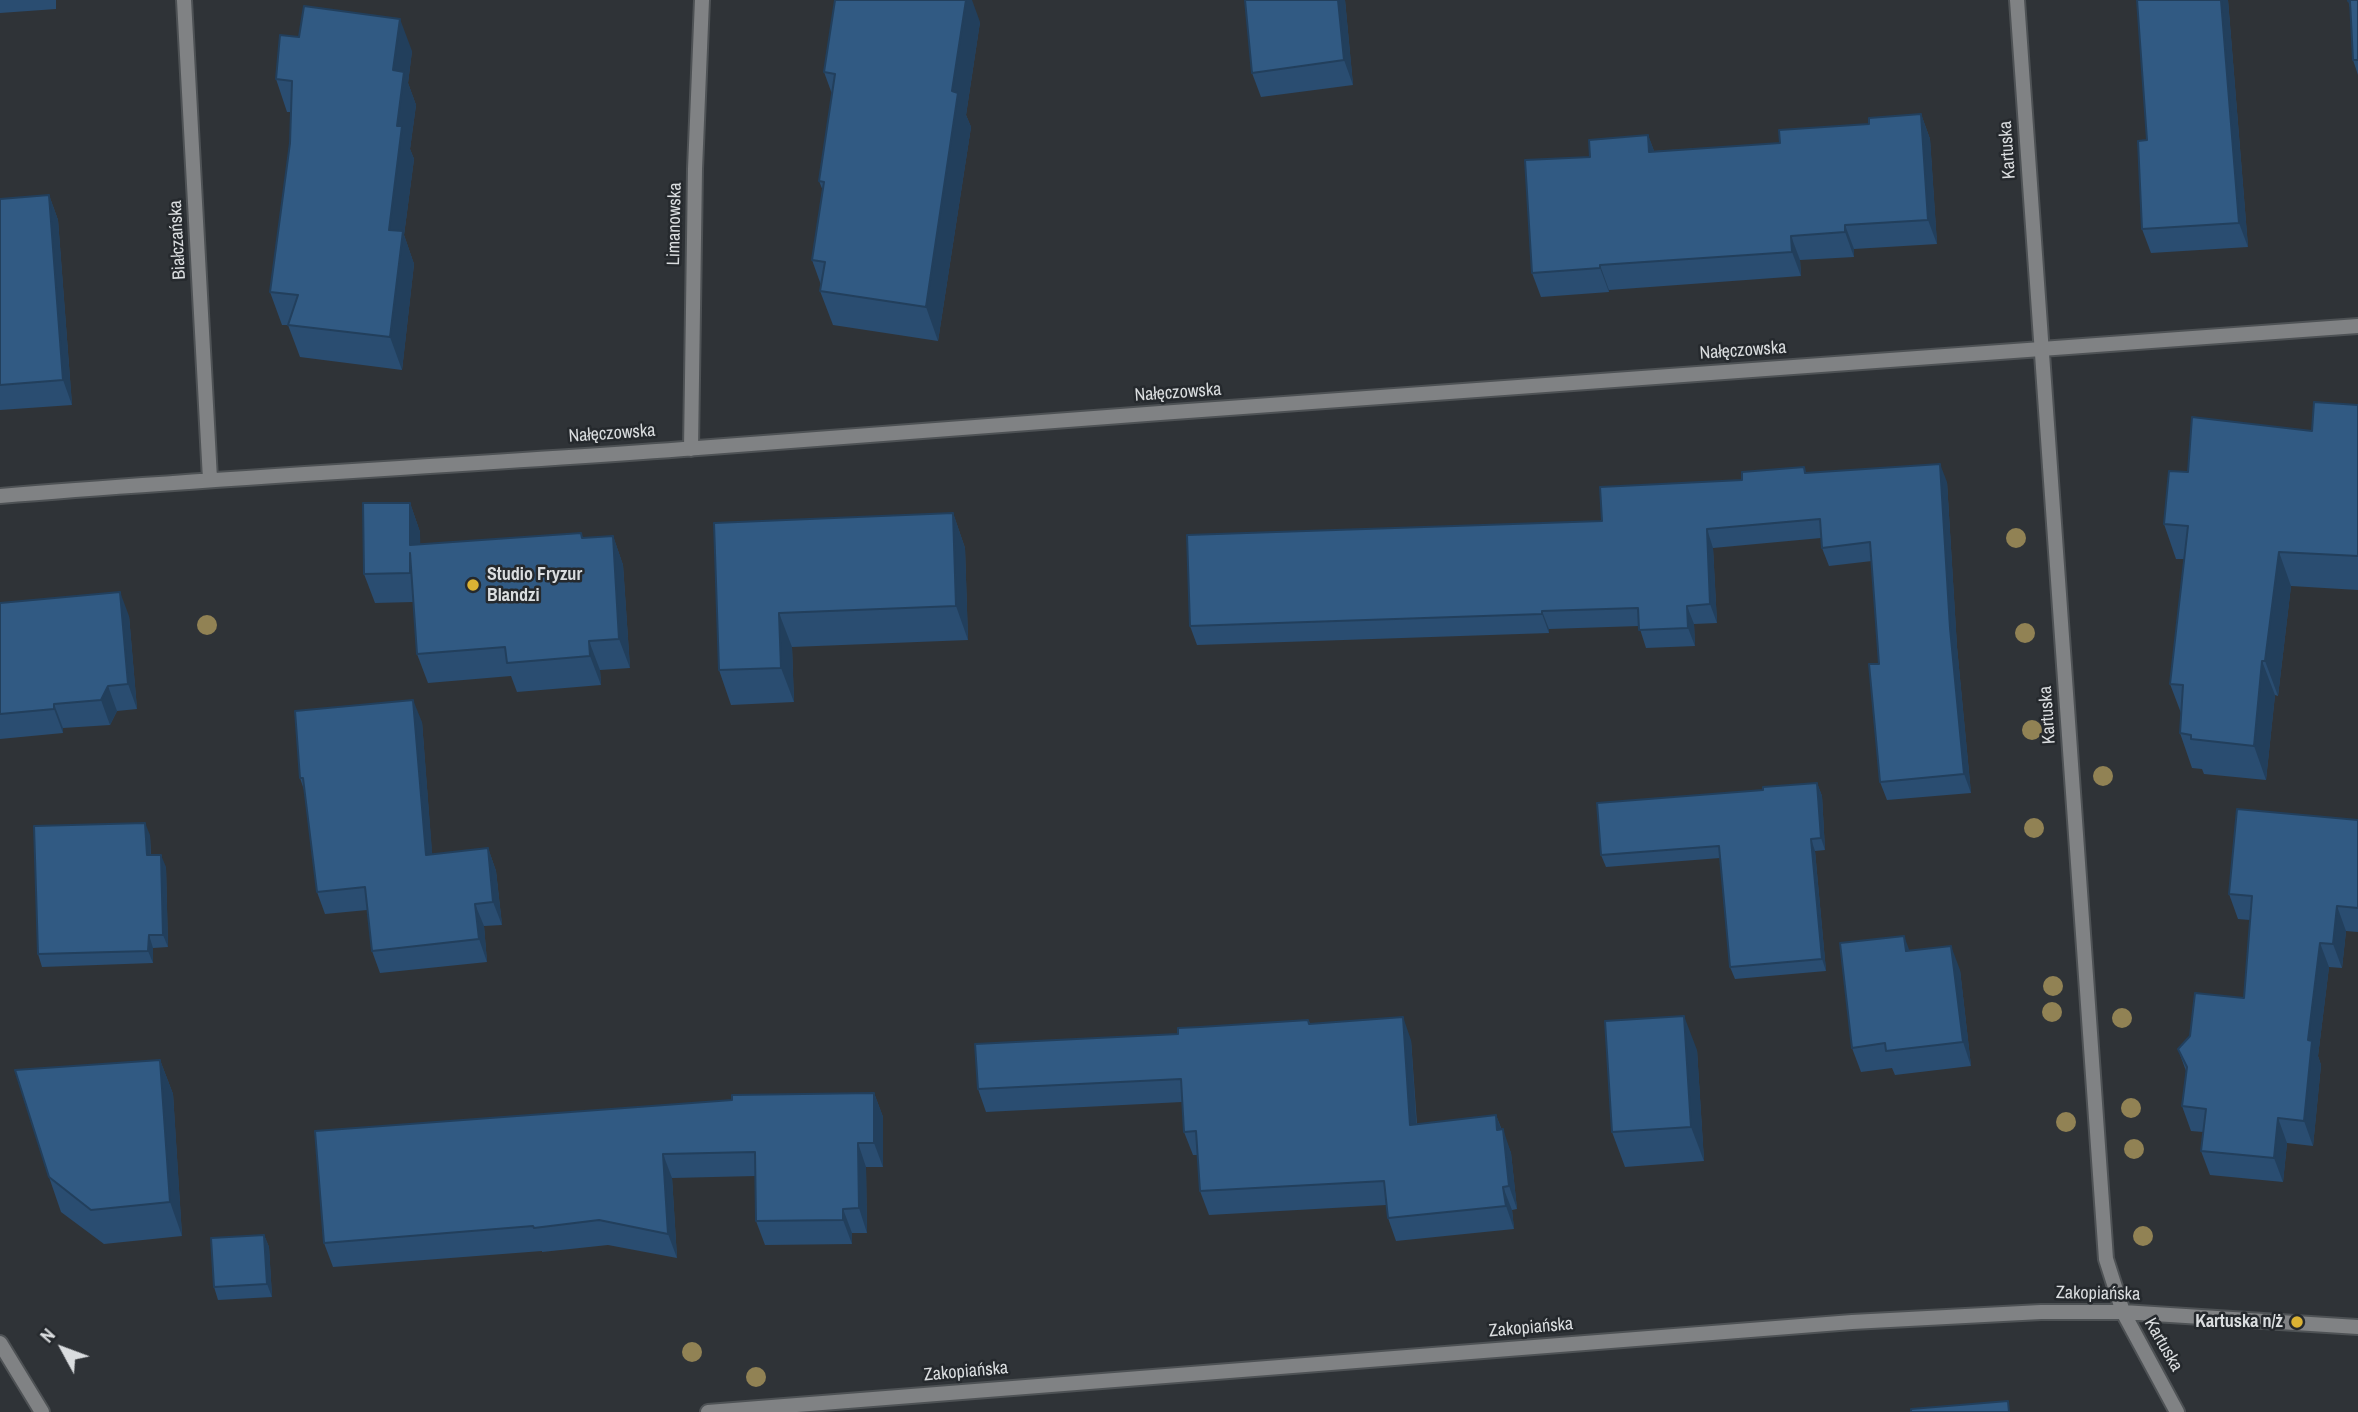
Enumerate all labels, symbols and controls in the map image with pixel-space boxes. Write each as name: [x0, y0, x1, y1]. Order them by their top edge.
street label: Kartuska: [1995, 120, 2021, 180]
street label: Limanowska: [663, 182, 687, 266]
street label: Białczańska: [165, 200, 191, 280]
street label: Nałęczowska: [1699, 337, 1787, 365]
street label: Nałęczowska: [1134, 379, 1222, 407]
street label: Nałęczowska: [568, 420, 656, 448]
place label: Studio Fryzur Blandzi: [487, 564, 582, 606]
marker: Studio Fryzur Blandzi: [465, 577, 481, 593]
street label: Kartuska: [2035, 685, 2061, 745]
street label: Zakopiańska: [2056, 1282, 2140, 1306]
place label: Kartuska n/ż: [2195, 1311, 2283, 1333]
north arrow: [28, 1314, 98, 1384]
street label: Zakopiańska: [1488, 1314, 1574, 1342]
street label: Kartuska: [2139, 1314, 2187, 1376]
marker: Kartuska n/ż: [2289, 1314, 2305, 1330]
text: N: [34, 1322, 61, 1348]
street label: Zakopiańska: [923, 1358, 1009, 1386]

